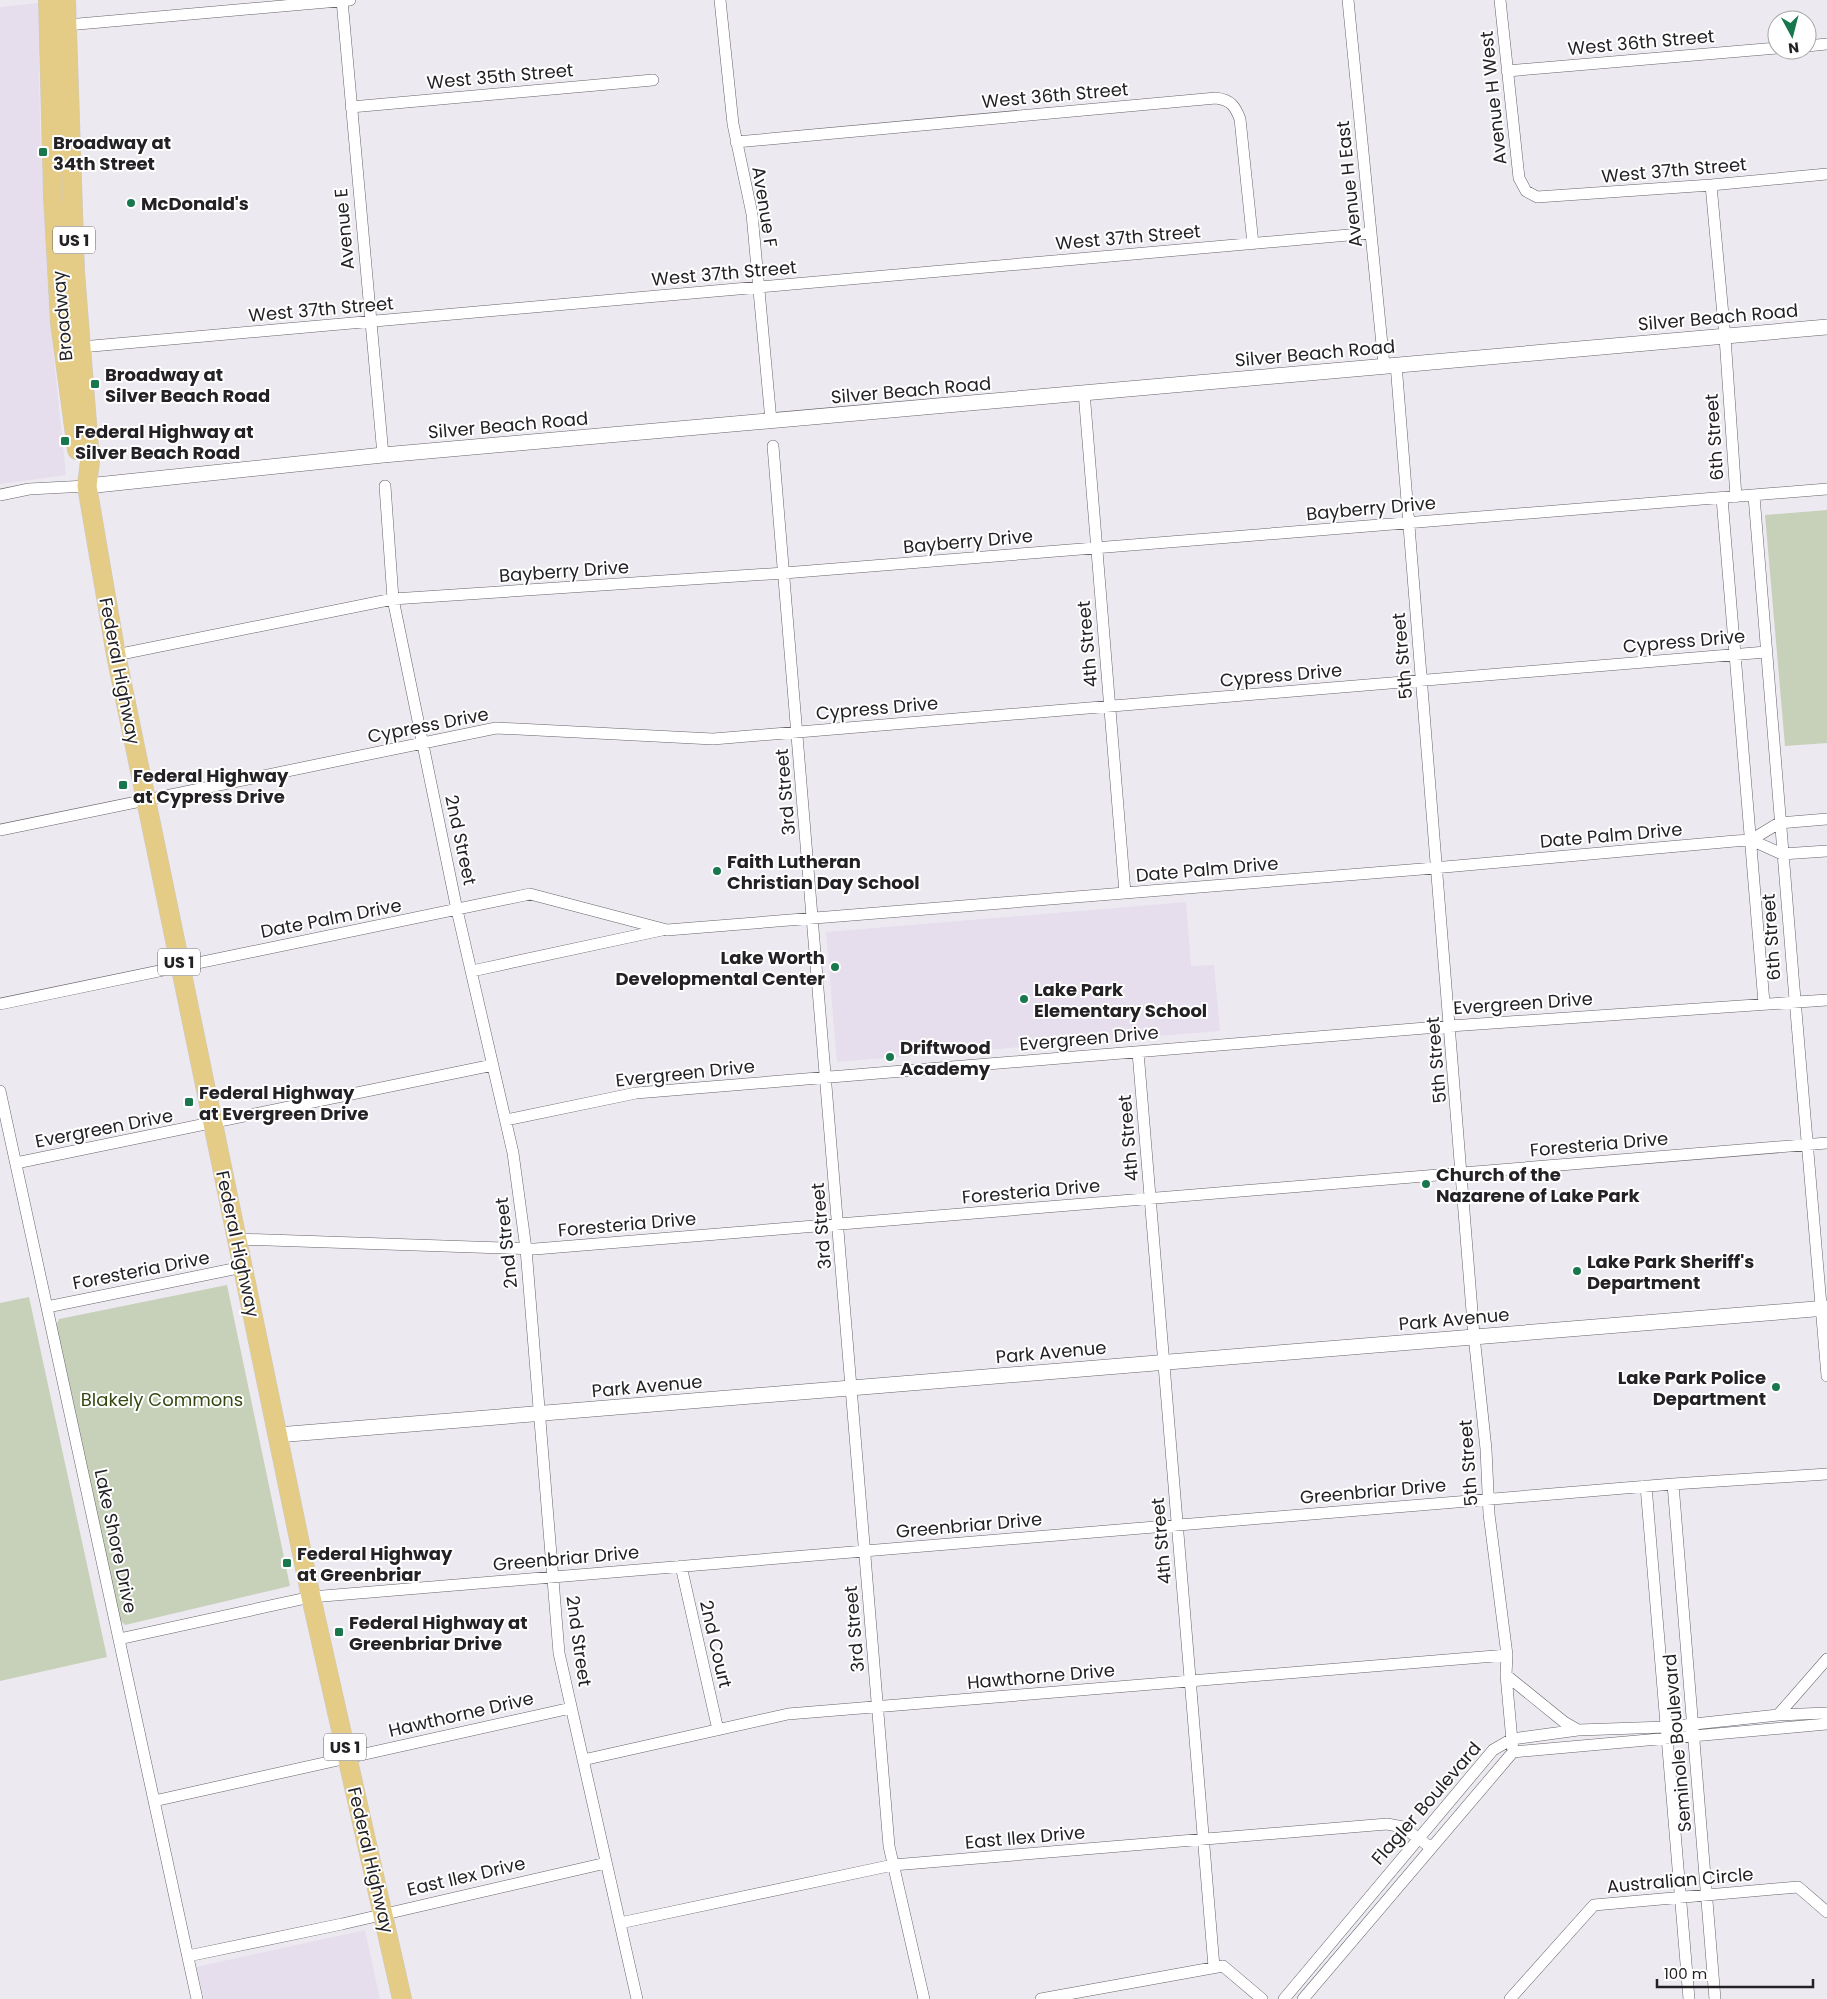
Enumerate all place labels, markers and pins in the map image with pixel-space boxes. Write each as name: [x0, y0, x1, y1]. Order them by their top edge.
place label: Broadway at 34th Street: [53, 130, 171, 176]
marker: Broadway at 34th Street: [37, 146, 49, 158]
place label: McDonald's: [141, 191, 249, 216]
marker: McDonald's: [125, 197, 137, 209]
place label: Broadway at Silver Beach Road: [105, 362, 270, 408]
marker: Broadway at Silver Beach Road: [89, 378, 101, 390]
place label: Federal Highway at Silver Beach Road: [75, 419, 254, 465]
marker: Federal Highway at Silver Beach Road: [59, 435, 71, 447]
place label: Federal Highway at Cypress Drive: [133, 763, 289, 809]
marker: Federal Highway at Cypress Drive: [117, 779, 129, 791]
place label: Faith Lutheran Christian Day School: [727, 849, 920, 895]
marker: Faith Lutheran Christian Day School: [711, 865, 723, 877]
place label: Lake Worth Developmental Center: [615, 945, 825, 991]
marker: Lake Worth Developmental Center: [829, 961, 841, 973]
place label: Lake Park Elementary School: [1034, 977, 1207, 1023]
marker: Lake Park Elementary School: [1018, 993, 1030, 1005]
place label: Driftwood Academy: [900, 1035, 991, 1081]
marker: Driftwood Academy: [884, 1051, 896, 1063]
place label: Federal Highway at Evergreen Drive: [199, 1080, 369, 1126]
marker: Federal Highway at Evergreen Drive: [183, 1096, 195, 1108]
place label: Church of the Nazarene of Lake Park: [1436, 1162, 1640, 1208]
marker: Church of the Nazarene of Lake Park: [1420, 1178, 1432, 1190]
place label: Lake Park Sheriff's Department: [1587, 1249, 1754, 1295]
marker: Lake Park Sheriff's Department: [1571, 1265, 1583, 1277]
place label: Lake Park Police Department: [1618, 1365, 1766, 1411]
marker: Lake Park Police Department: [1770, 1381, 1782, 1393]
place label: Federal Highway at Greenbriar: [297, 1541, 453, 1587]
marker: Federal Highway at Greenbriar: [281, 1557, 293, 1569]
place label: Federal Highway at Greenbriar Drive: [349, 1610, 528, 1656]
marker: Federal Highway at Greenbriar Drive: [333, 1626, 345, 1638]

